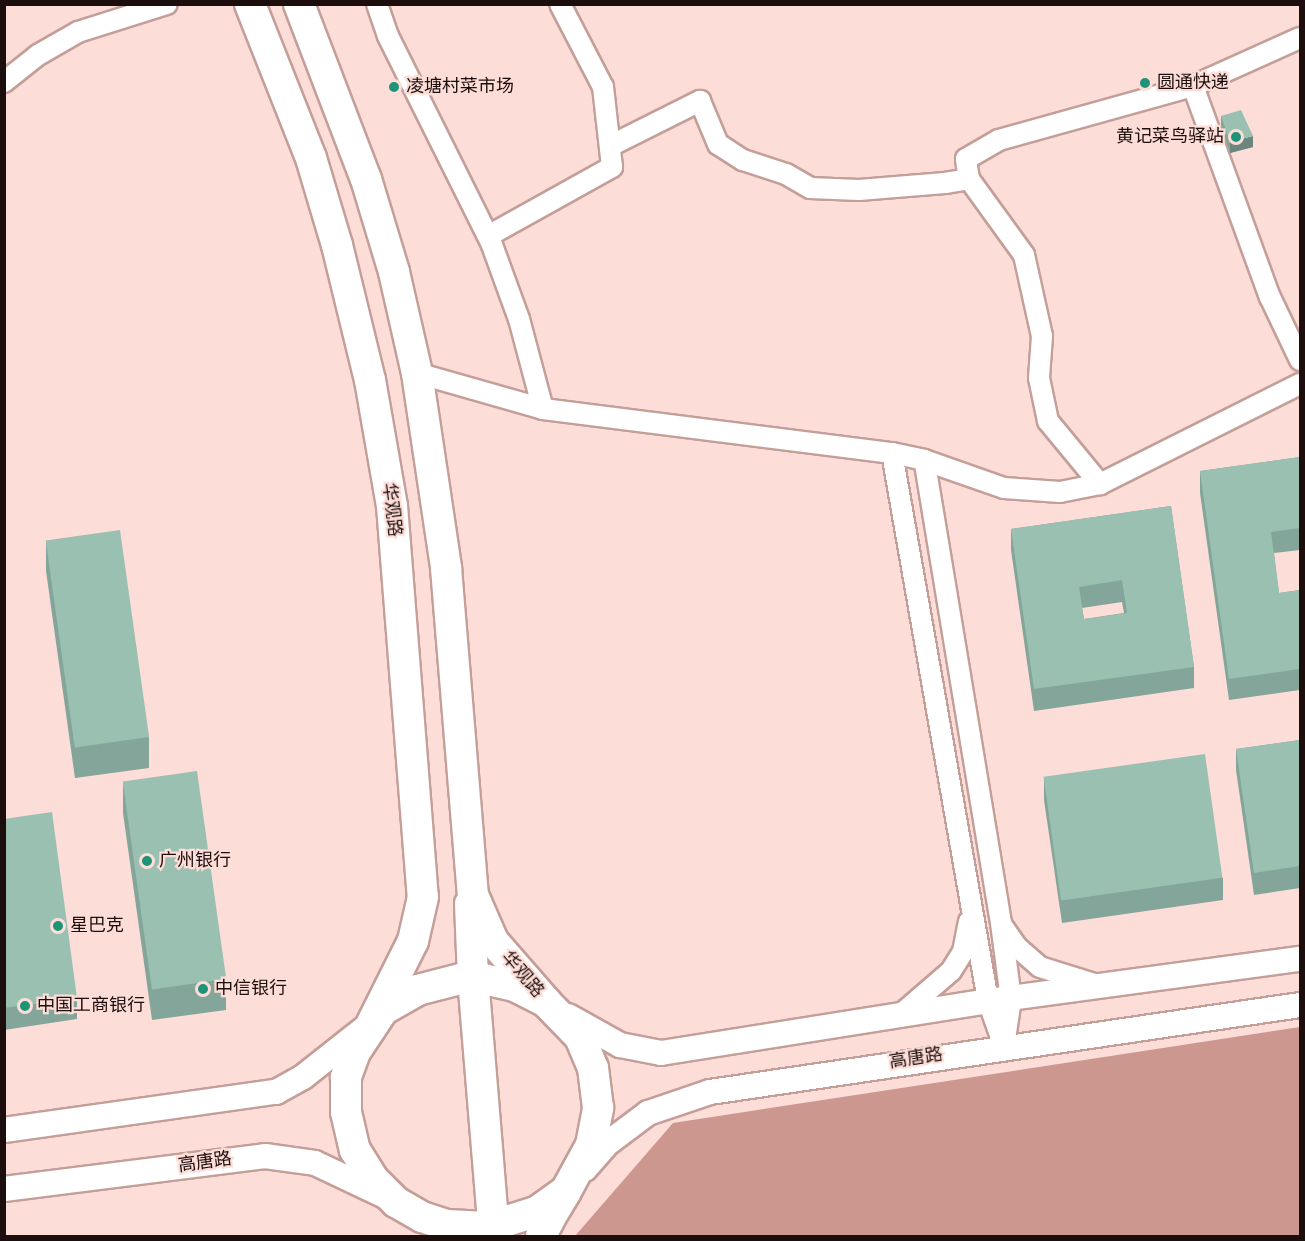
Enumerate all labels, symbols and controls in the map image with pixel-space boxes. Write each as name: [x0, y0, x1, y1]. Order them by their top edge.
place label: 圆通快递: [1157, 72, 1229, 94]
place label: 凌塘村菜市场: [406, 76, 514, 98]
marker: 圆通快递: [1138, 76, 1152, 90]
marker: 凌塘村菜市场: [387, 80, 401, 94]
place label: 黄记菜鸟驿站: [1116, 126, 1224, 148]
marker: 黄记菜鸟驿站: [1229, 130, 1243, 144]
street label: 华观路: [377, 482, 405, 538]
place label: 广州银行: [159, 850, 231, 872]
marker: 广州银行: [140, 854, 154, 868]
place label: 星巴克: [70, 915, 124, 937]
marker: 星巴克: [51, 919, 65, 933]
street label: 华观路: [496, 948, 548, 1002]
place label: 中信银行: [215, 978, 287, 1000]
marker: 中信银行: [196, 982, 210, 996]
place label: 中国工商银行: [37, 995, 145, 1017]
marker: 中国工商银行: [18, 999, 32, 1013]
street label: 高唐路: [888, 1044, 944, 1074]
street label: 高唐路: [177, 1149, 233, 1177]

